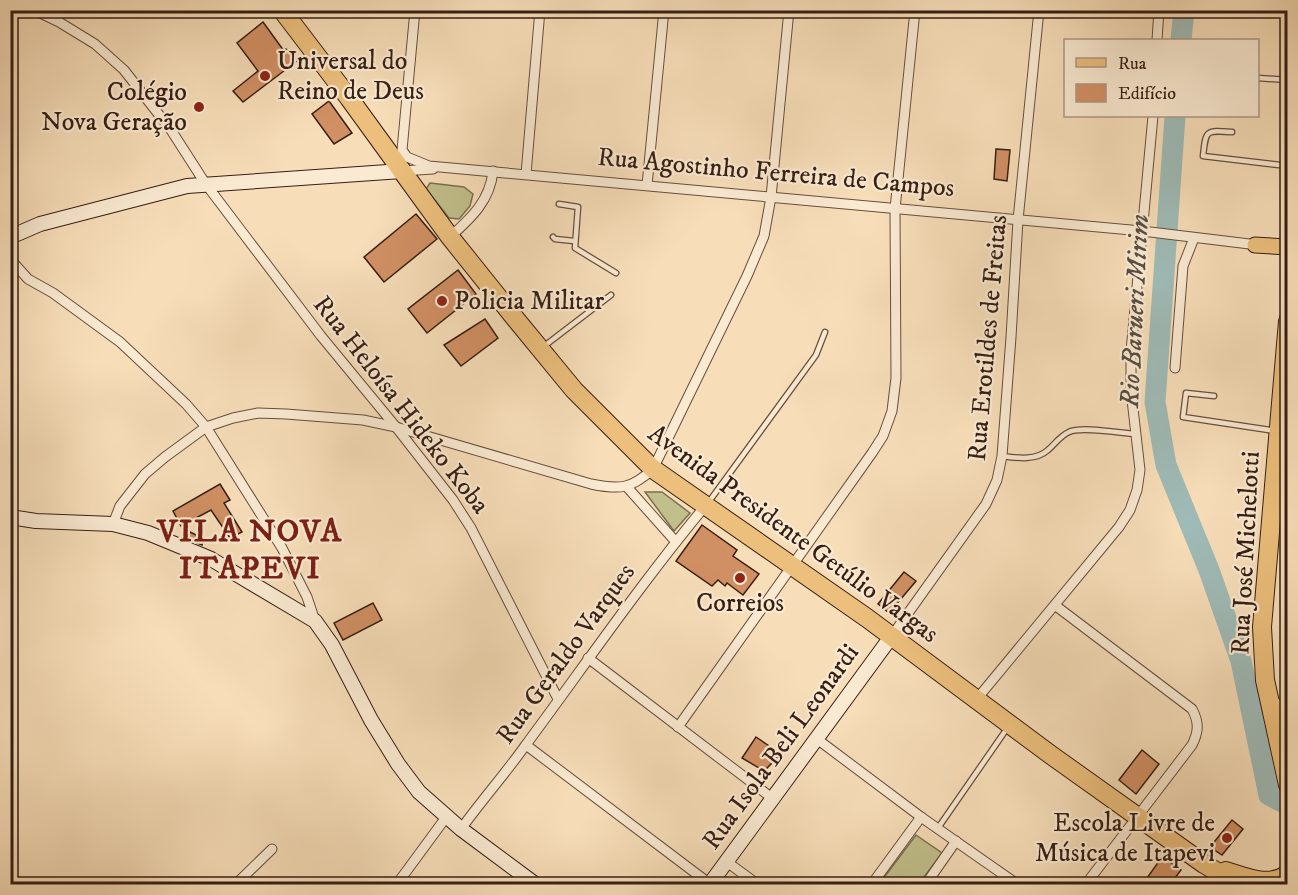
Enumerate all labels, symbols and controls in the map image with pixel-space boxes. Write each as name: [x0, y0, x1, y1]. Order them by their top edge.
legend: [1064, 39, 1259, 117]
place label: Universal do Reino de Deus: [277, 45, 424, 108]
text: Rua: [1118, 53, 1147, 75]
marker: Universal do Reino de Deus: [258, 69, 272, 83]
place label: Colégio Nova Geração: [41, 76, 187, 139]
text: Edifício: [1118, 83, 1176, 105]
marker: Colégio Nova Geração: [192, 100, 206, 114]
street label: Rua Agostinho Ferreira de Campos: [596, 141, 956, 205]
street label: Rua Erotildes de Freitas: [961, 213, 1015, 463]
water label: Rio Barueri Mirim: [1113, 213, 1157, 410]
place label: Policia Militar: [454, 285, 604, 318]
street label: Rua Heloísa Hideko Koba: [305, 289, 497, 521]
marker: Policia Militar: [435, 294, 449, 308]
street label: Avenida Presidente Getúlio Vargas: [641, 417, 945, 651]
street label: Rua José Michelotti: [1224, 450, 1268, 656]
district label: VILA NOVA ITAPEVI: [155, 512, 343, 589]
street label: Rua Geraldo Varques: [489, 557, 643, 751]
marker: Correios: [733, 571, 747, 585]
place label: Correios: [696, 587, 784, 620]
street label: Rua Isola Beli Leonardi: [695, 638, 867, 856]
place label: Escola Livre de Música de Itapevi: [1035, 807, 1215, 870]
marker: Escola Livre de Música de Itapevi: [1220, 831, 1234, 845]

